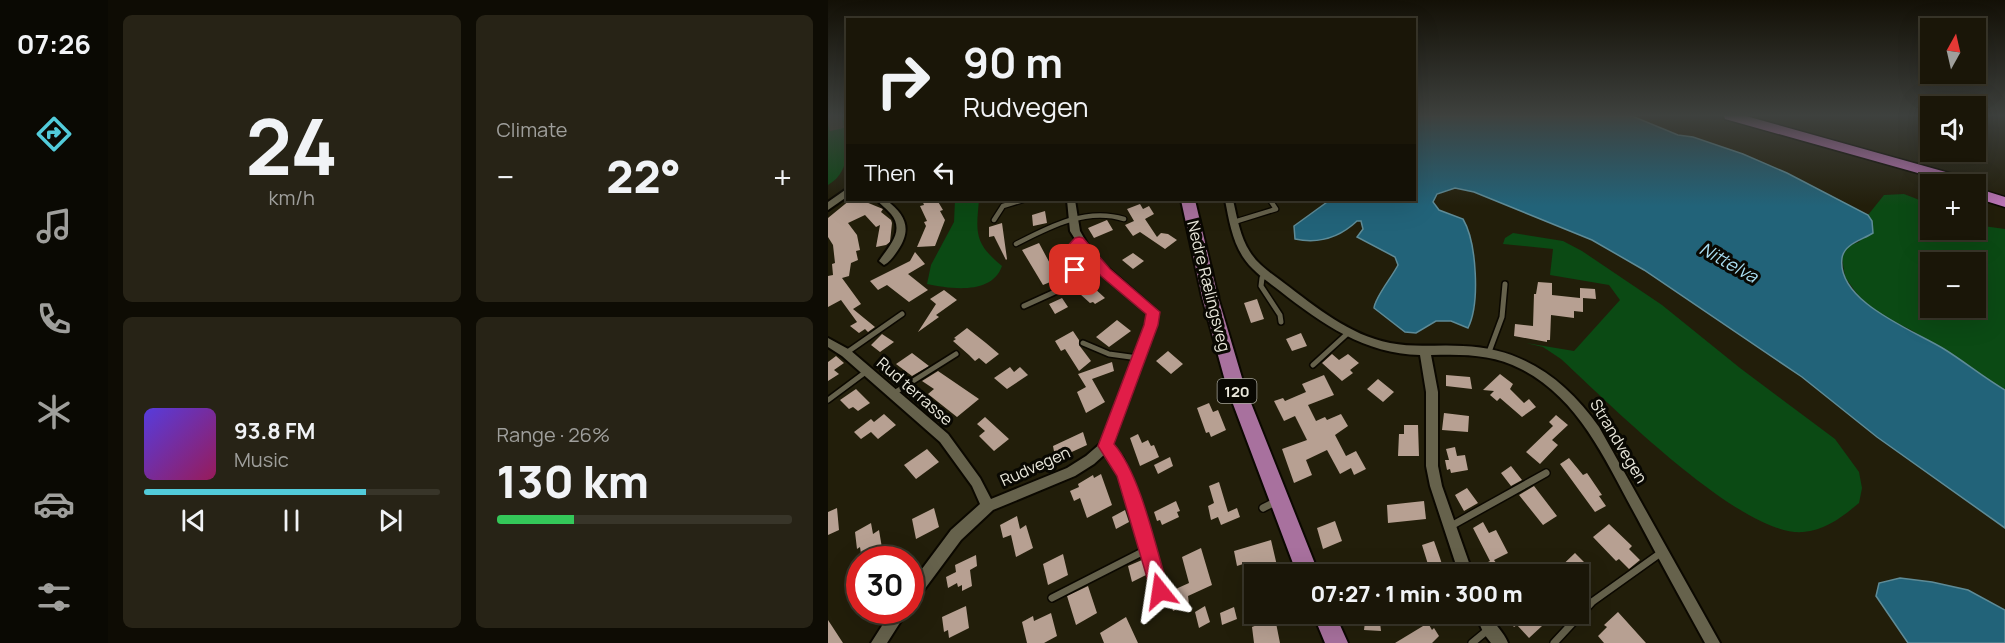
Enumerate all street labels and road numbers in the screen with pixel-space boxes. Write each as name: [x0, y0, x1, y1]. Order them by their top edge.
street label: Nedre Rælingsveg: [1182, 218, 1236, 354]
street label: Rud terrasse: [872, 352, 958, 430]
road number: 120: [1218, 379, 1256, 403]
street label: Strandvegen: [1585, 395, 1653, 487]
street label: Rudvegen: [997, 441, 1073, 491]

